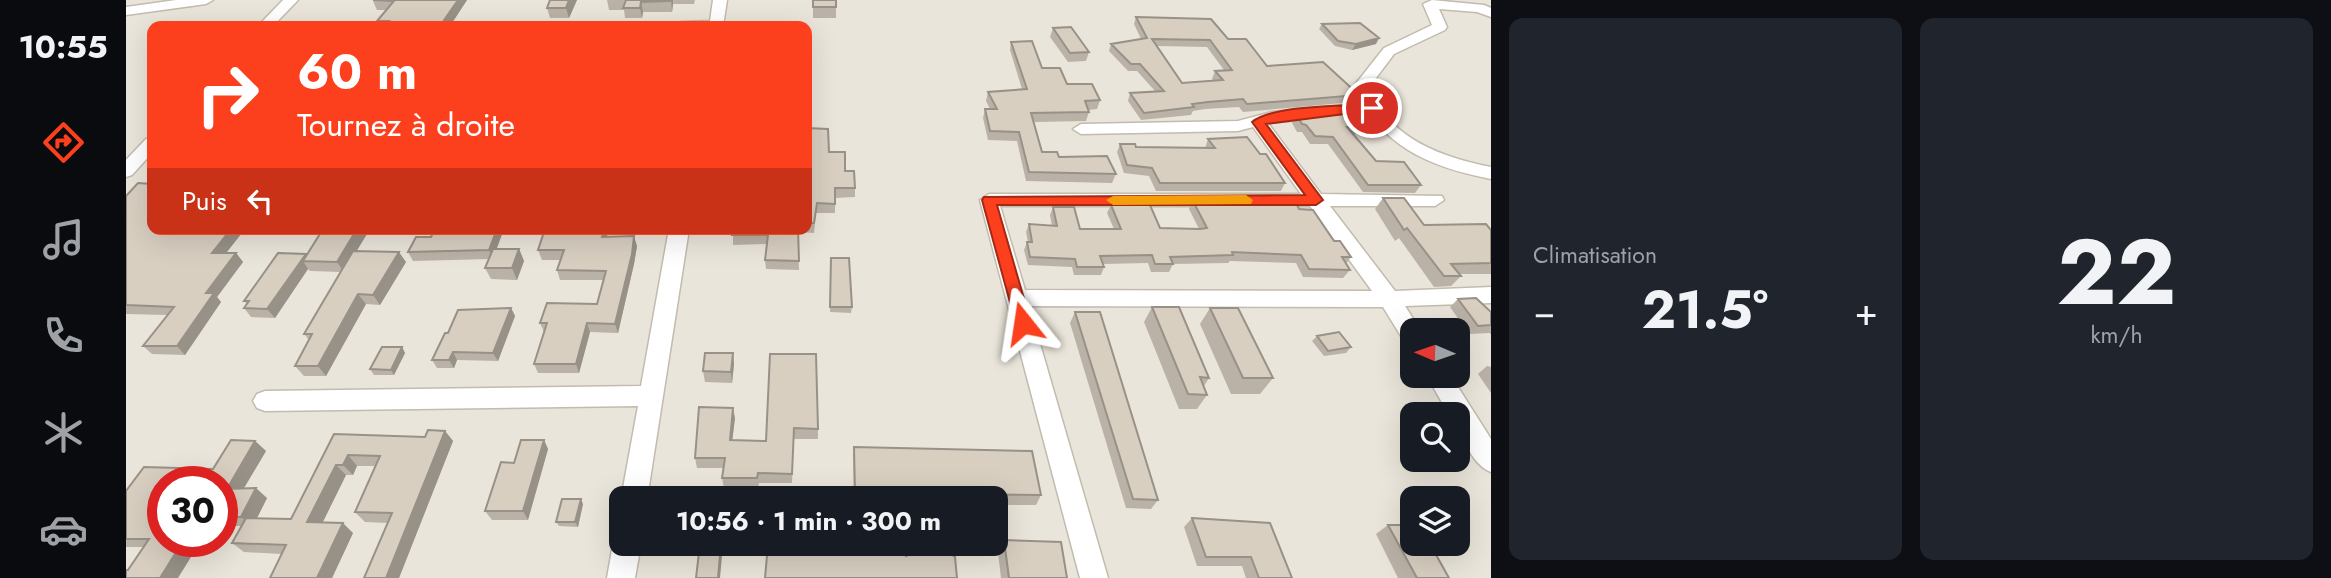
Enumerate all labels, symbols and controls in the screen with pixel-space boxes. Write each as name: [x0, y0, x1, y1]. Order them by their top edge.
text: 10:55: [18, 24, 108, 70]
text: 60 m: [297, 37, 417, 107]
icon: right: [182, 49, 273, 140]
pin: [1342, 78, 1402, 138]
icon: arrive: [1353, 89, 1391, 127]
text: Tournez à droite: [297, 102, 515, 148]
icon: directions: [39, 118, 88, 167]
text: Puis: [182, 182, 227, 220]
icon: left: [241, 182, 279, 220]
text: 22: [2057, 207, 2176, 338]
icon: music: [39, 215, 88, 264]
text: Climatisation: [1533, 238, 1657, 272]
text: 21.5°: [1642, 272, 1768, 348]
text: −: [1533, 284, 1555, 339]
text: +: [1855, 284, 1878, 339]
position arrow: [986, 286, 1060, 360]
icon: phone: [39, 311, 88, 360]
north arrow: [1400, 318, 1470, 388]
map controls: [1400, 318, 1470, 556]
text: km/h: [2091, 318, 2142, 352]
button: search: [1400, 402, 1470, 472]
icon: climate: [39, 408, 88, 457]
speed limit sign: 30: [147, 466, 238, 557]
button: layers: [1400, 486, 1470, 556]
text: 10:56 · 1 min · 300 m: [676, 502, 941, 540]
icon: car: [39, 505, 88, 554]

